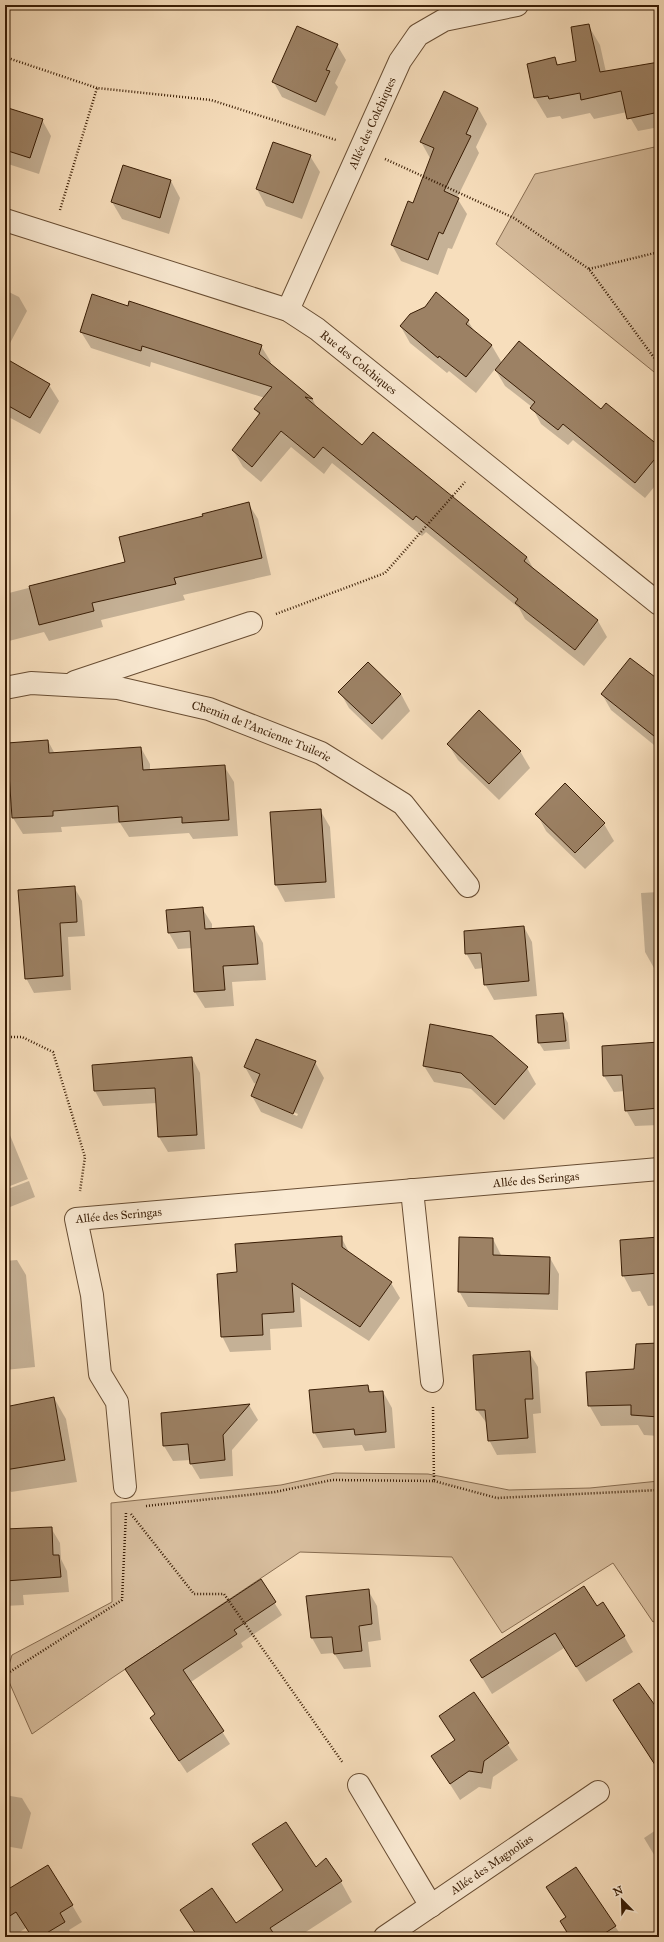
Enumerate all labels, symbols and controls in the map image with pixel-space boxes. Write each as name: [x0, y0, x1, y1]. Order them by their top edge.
street label: Allée des Colchiques: [345, 75, 399, 172]
street label: Rue des Colchiques: [317, 327, 400, 397]
street label: Chemin de l'Ancienne Tuilerie: [190, 698, 334, 765]
street label: Allée des Seringas: [491, 1169, 580, 1190]
street label: Allée des Seringas: [74, 1205, 162, 1226]
street label: Allée des Magnolias: [447, 1831, 536, 1898]
north arrow: [602, 1880, 642, 1920]
text: N: [611, 1883, 626, 1899]

